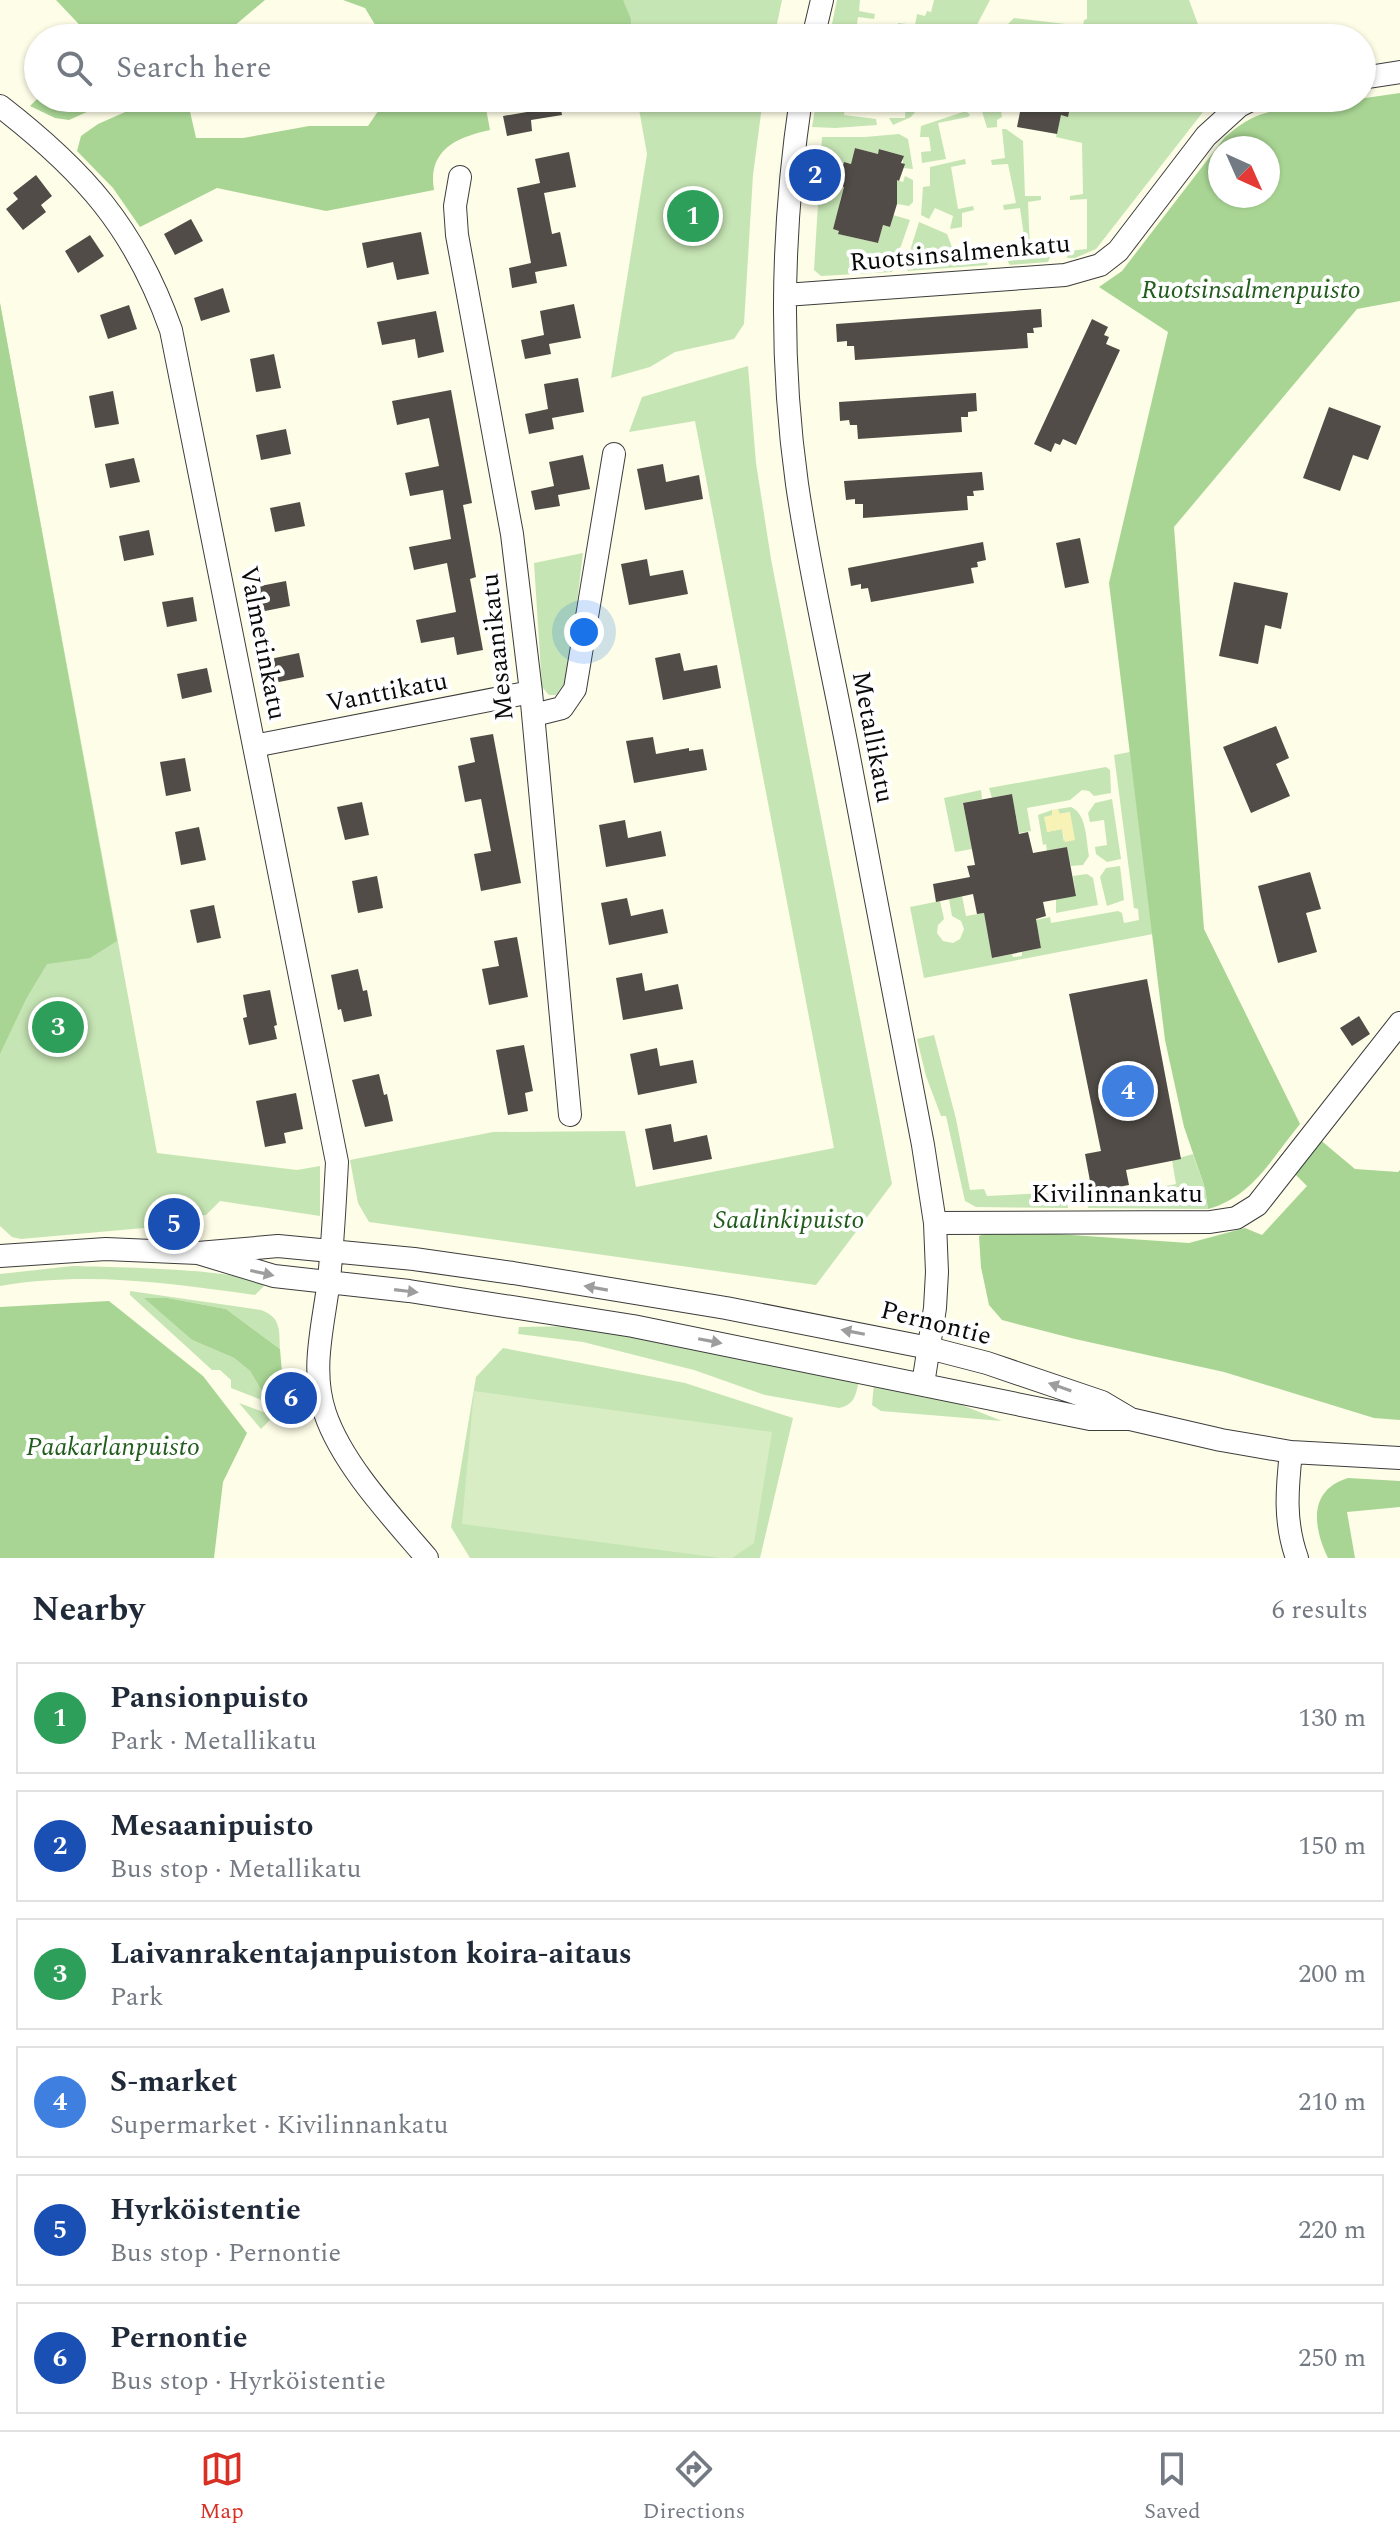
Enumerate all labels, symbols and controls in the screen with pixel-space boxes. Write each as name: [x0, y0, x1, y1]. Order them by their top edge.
search box: [24, 24, 1376, 112]
text: Search here: [116, 45, 272, 91]
icon: search: [52, 46, 96, 90]
north arrow: [1208, 136, 1280, 208]
pin: 2: [789, 145, 841, 205]
pin: 1: [667, 186, 719, 246]
street label: Ruotsinsalmenkatu: [848, 223, 1072, 283]
park label: Ruotsinsalmenpuisto: [1141, 270, 1361, 310]
street label: Valmetinkatu: [228, 563, 298, 723]
street label: Mesaanikatu: [469, 571, 525, 723]
your location: [564, 612, 604, 652]
street label: Vanttikatu: [323, 661, 451, 723]
street label: Metallikatu: [841, 668, 905, 806]
pin: 3: [32, 997, 84, 1057]
pin: 4: [1102, 1061, 1154, 1121]
street label: Kivilinnankatu: [1031, 1174, 1203, 1214]
pin: 5: [148, 1194, 200, 1254]
park label: Saalinkipuisto: [714, 1200, 864, 1240]
one-way arrow: [250, 1267, 275, 1280]
one-way arrow: [584, 1281, 609, 1293]
one-way arrow: [394, 1285, 419, 1298]
street label: Pernontie: [876, 1290, 996, 1356]
one-way arrow: [840, 1325, 865, 1338]
one-way arrow: [698, 1335, 723, 1348]
pin: 6: [265, 1368, 317, 1428]
one-way arrow: [1047, 1381, 1071, 1393]
park label: Paakarlanpuisto: [26, 1427, 200, 1467]
text: Nearby: [32, 1584, 145, 1636]
text: 6 results: [1272, 1590, 1368, 1630]
text: Pansionpuisto: [110, 1675, 308, 1721]
text: 1: [53, 1698, 67, 1738]
text: 130 m: [1298, 1698, 1366, 1738]
text: Park · Metallikatu: [110, 1721, 316, 1761]
text: Mesaanipuisto: [110, 1803, 313, 1849]
text: 2: [53, 1826, 67, 1866]
text: 150 m: [1298, 1826, 1366, 1866]
text: Bus stop · Metallikatu: [110, 1849, 361, 1889]
text: Laivanrakentajanpuiston koira-aitaus: [110, 1931, 632, 1977]
text: 3: [53, 1954, 67, 1994]
text: 200 m: [1298, 1954, 1366, 1994]
text: Park: [110, 1977, 164, 2017]
text: S-market: [110, 2059, 237, 2105]
text: 4: [53, 2082, 67, 2122]
text: 210 m: [1298, 2082, 1366, 2122]
text: Supermarket · Kivilinnankatu: [110, 2105, 448, 2145]
text: Hyrköistentie: [110, 2187, 301, 2233]
text: 5: [53, 2210, 67, 2250]
text: 220 m: [1298, 2210, 1366, 2250]
text: Bus stop · Pernontie: [110, 2233, 341, 2273]
text: Pernontie: [110, 2315, 248, 2361]
text: 6: [53, 2338, 67, 2378]
text: 250 m: [1298, 2338, 1366, 2378]
text: Bus stop · Hyrköistentie: [110, 2361, 386, 2401]
tab: Map: [199, 2447, 244, 2528]
tab: Directions: [643, 2447, 745, 2528]
tab: Saved: [1144, 2447, 1201, 2528]

